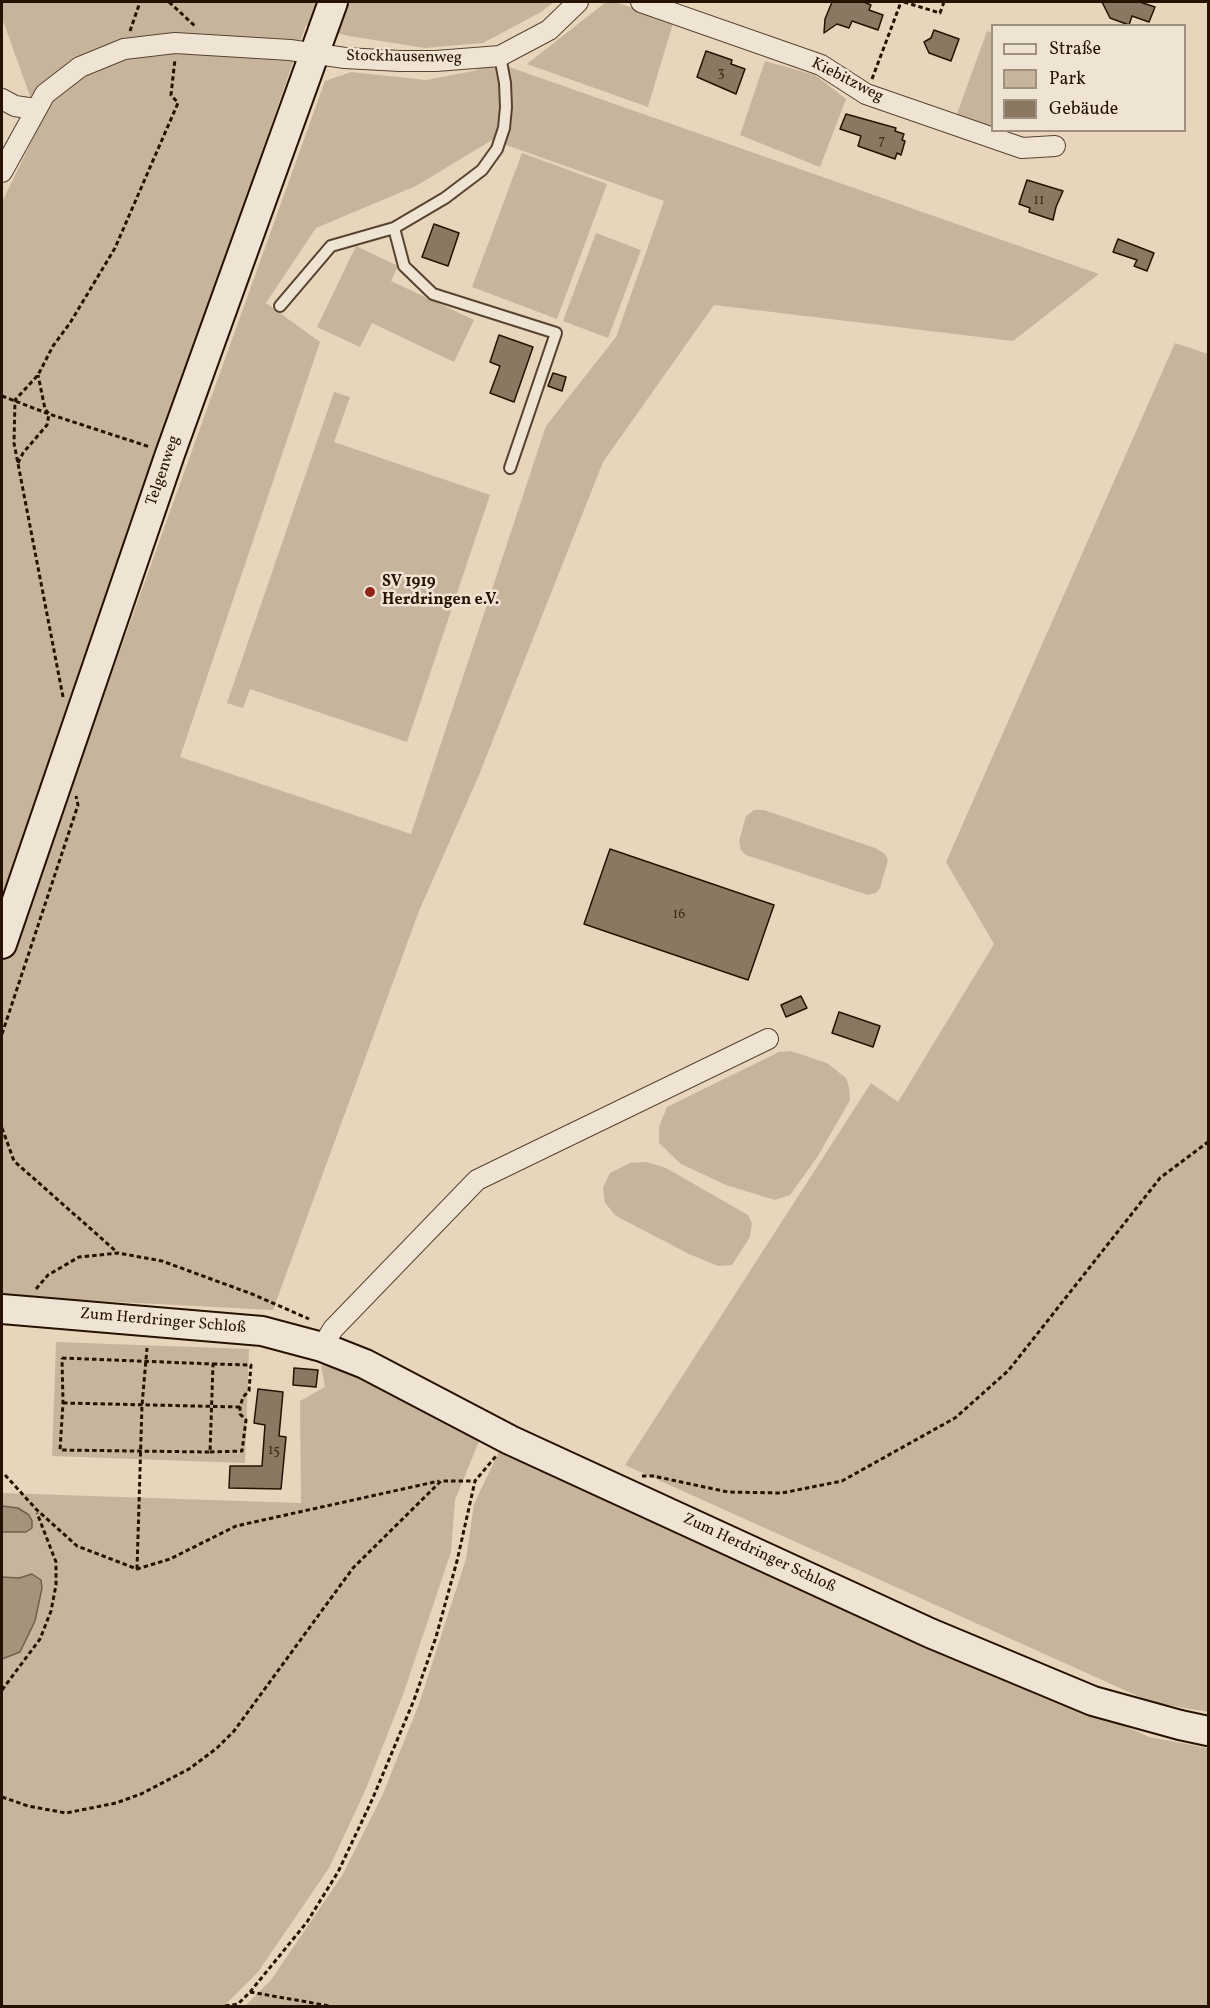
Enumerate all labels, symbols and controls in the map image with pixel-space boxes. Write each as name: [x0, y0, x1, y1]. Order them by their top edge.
legend: [991, 24, 1186, 132]
text: Straße: [1049, 37, 1101, 62]
street label: Stockhausenweg: [346, 47, 462, 69]
street label: Kiebitzweg: [808, 55, 886, 107]
house number: 3: [717, 65, 725, 81]
text: Park: [1049, 67, 1086, 92]
text: Gebäude: [1049, 97, 1118, 122]
house number: 7: [879, 133, 885, 149]
house number: 11: [1034, 193, 1044, 209]
street label: Telgenweg: [143, 433, 185, 509]
place label: SV 1919 Herdringen e.V.: [382, 573, 499, 611]
marker: SV 1919 Herdringen e.V.: [363, 585, 377, 599]
house number: 16: [673, 907, 685, 923]
street label: Zum Herdringer Schloß: [79, 1305, 247, 1339]
house number: 15: [268, 1443, 280, 1459]
street label: Zum Herdringer Schloß: [679, 1510, 839, 1598]

